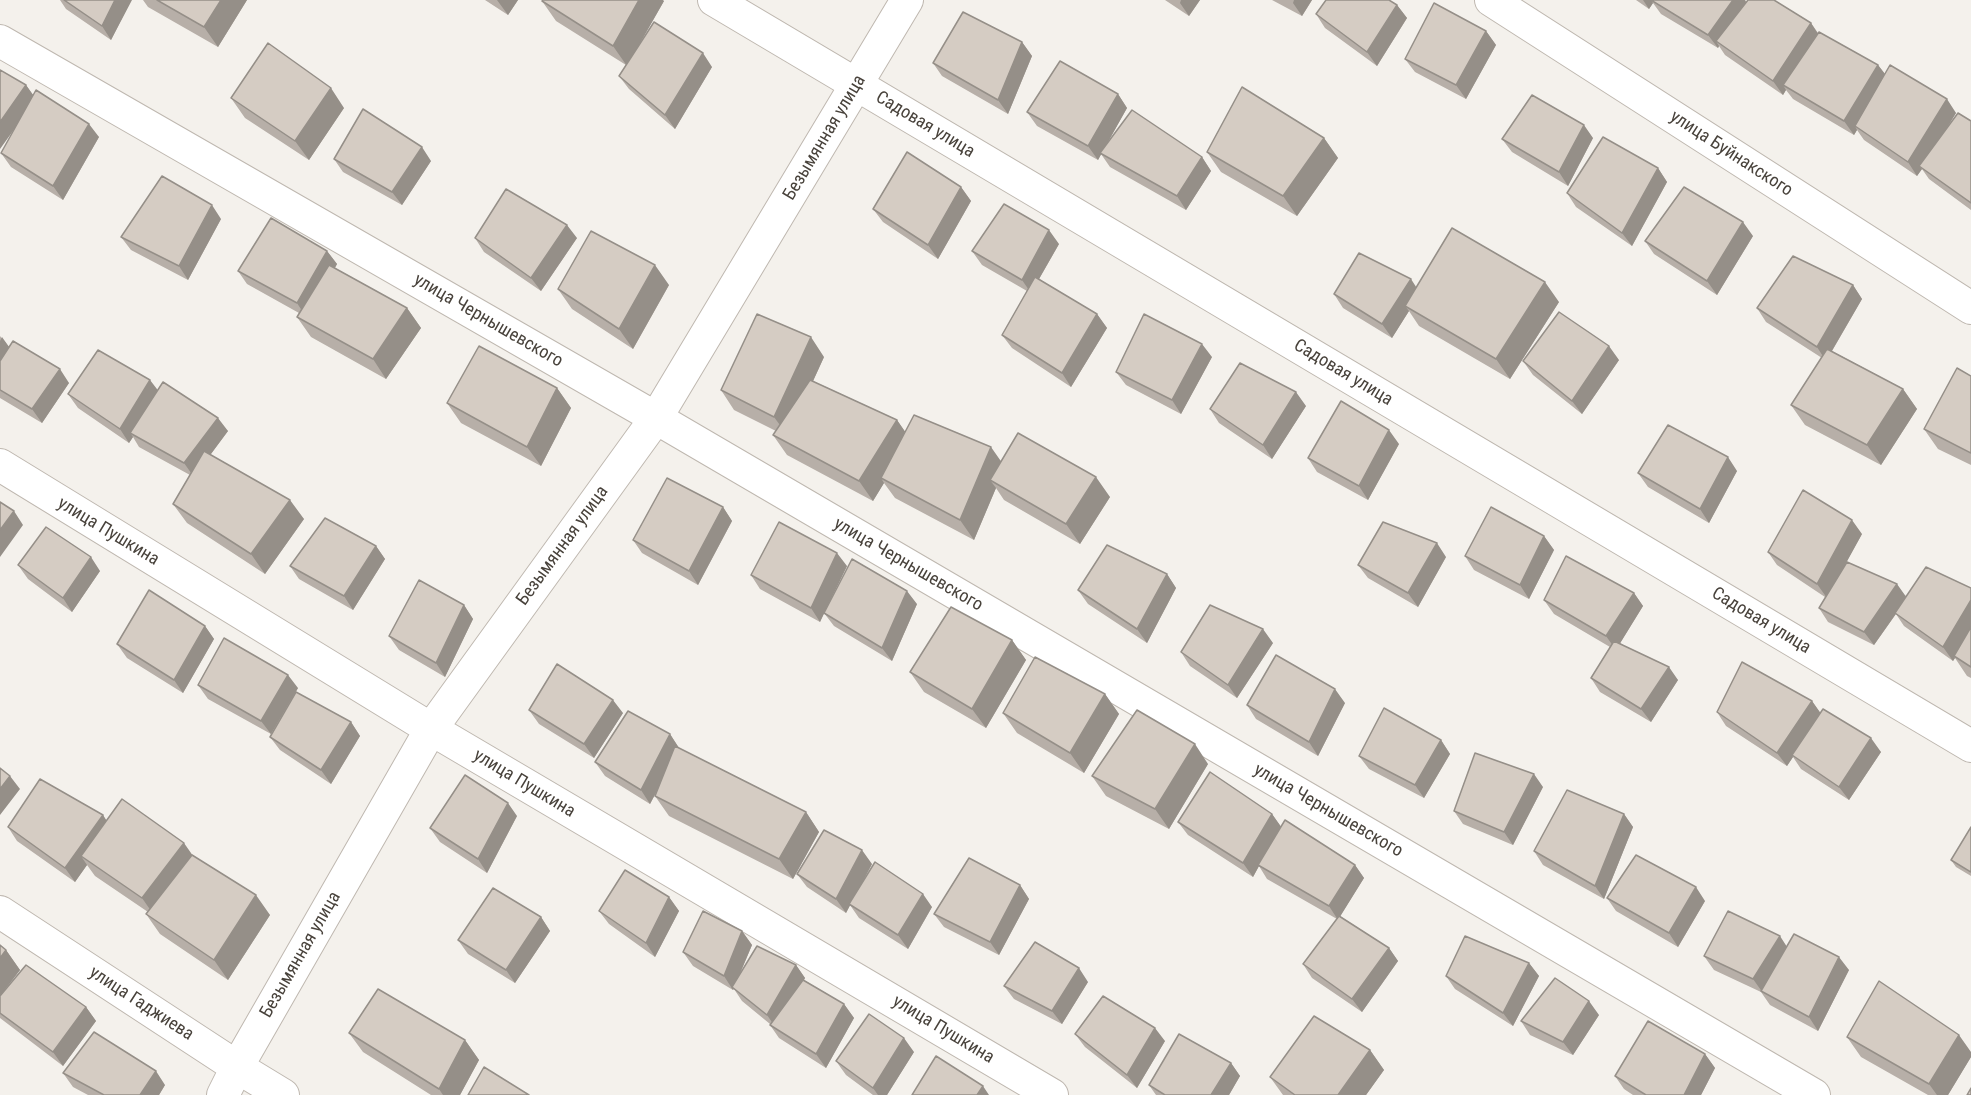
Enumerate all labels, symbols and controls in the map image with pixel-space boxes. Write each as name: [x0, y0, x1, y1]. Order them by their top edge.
street label: Безымянная улица: [779, 71, 871, 205]
street label: Садовая улица: [872, 87, 978, 163]
street label: улица Буйнакского: [1666, 106, 1796, 202]
street label: улица Чернышевского: [410, 269, 566, 373]
street label: Садовая улица: [1290, 335, 1396, 411]
street label: Безымянная улица: [512, 482, 614, 610]
street label: улица Пушкина: [53, 493, 163, 571]
street label: улица Чернышевского: [830, 513, 986, 617]
street label: Садовая улица: [1708, 583, 1814, 659]
street label: улица Пушкина: [469, 745, 579, 823]
street label: улица Чернышевского: [1250, 759, 1406, 863]
street label: Безымянная улица: [256, 888, 346, 1022]
street label: улица Гаджиева: [85, 962, 197, 1046]
street label: улица Пушкина: [888, 991, 998, 1069]

